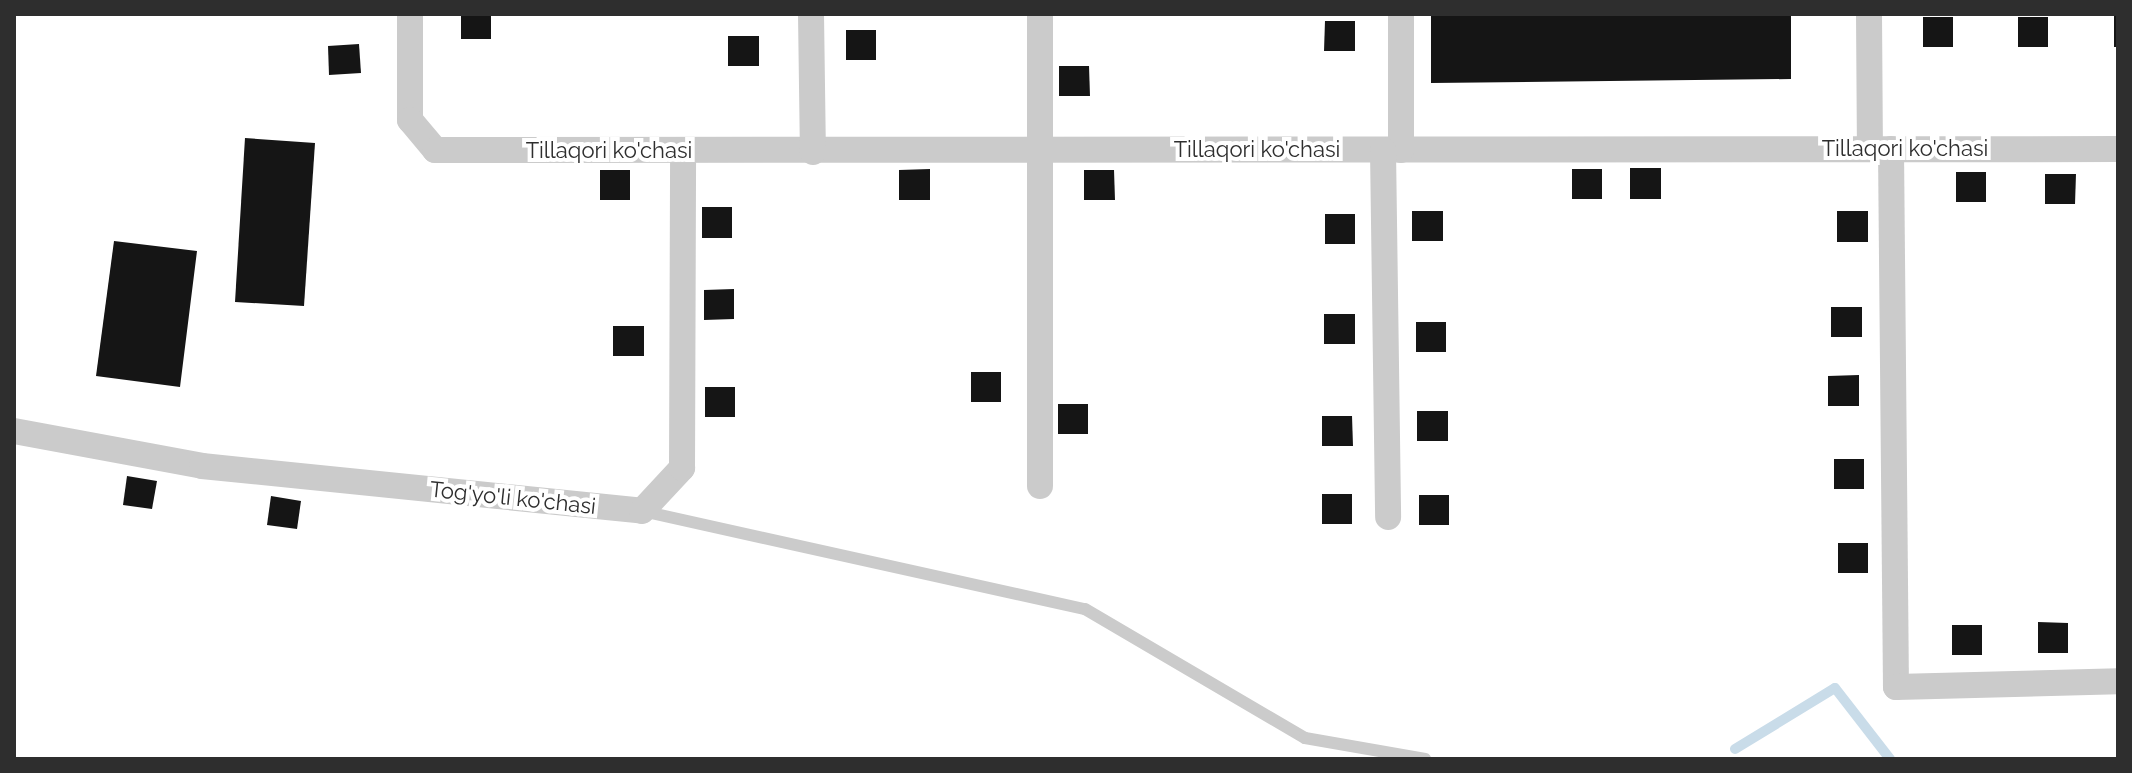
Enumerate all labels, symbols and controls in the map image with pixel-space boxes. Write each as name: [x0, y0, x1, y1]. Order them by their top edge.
street label: Tillaqori ko'chasi: [1822, 136, 1988, 162]
street label: Tillaqori ko'chasi: [1174, 137, 1340, 163]
street label: Tillaqori ko'chasi: [526, 138, 692, 164]
street label: Tog'yo'li ko'chasi: [429, 476, 597, 520]

